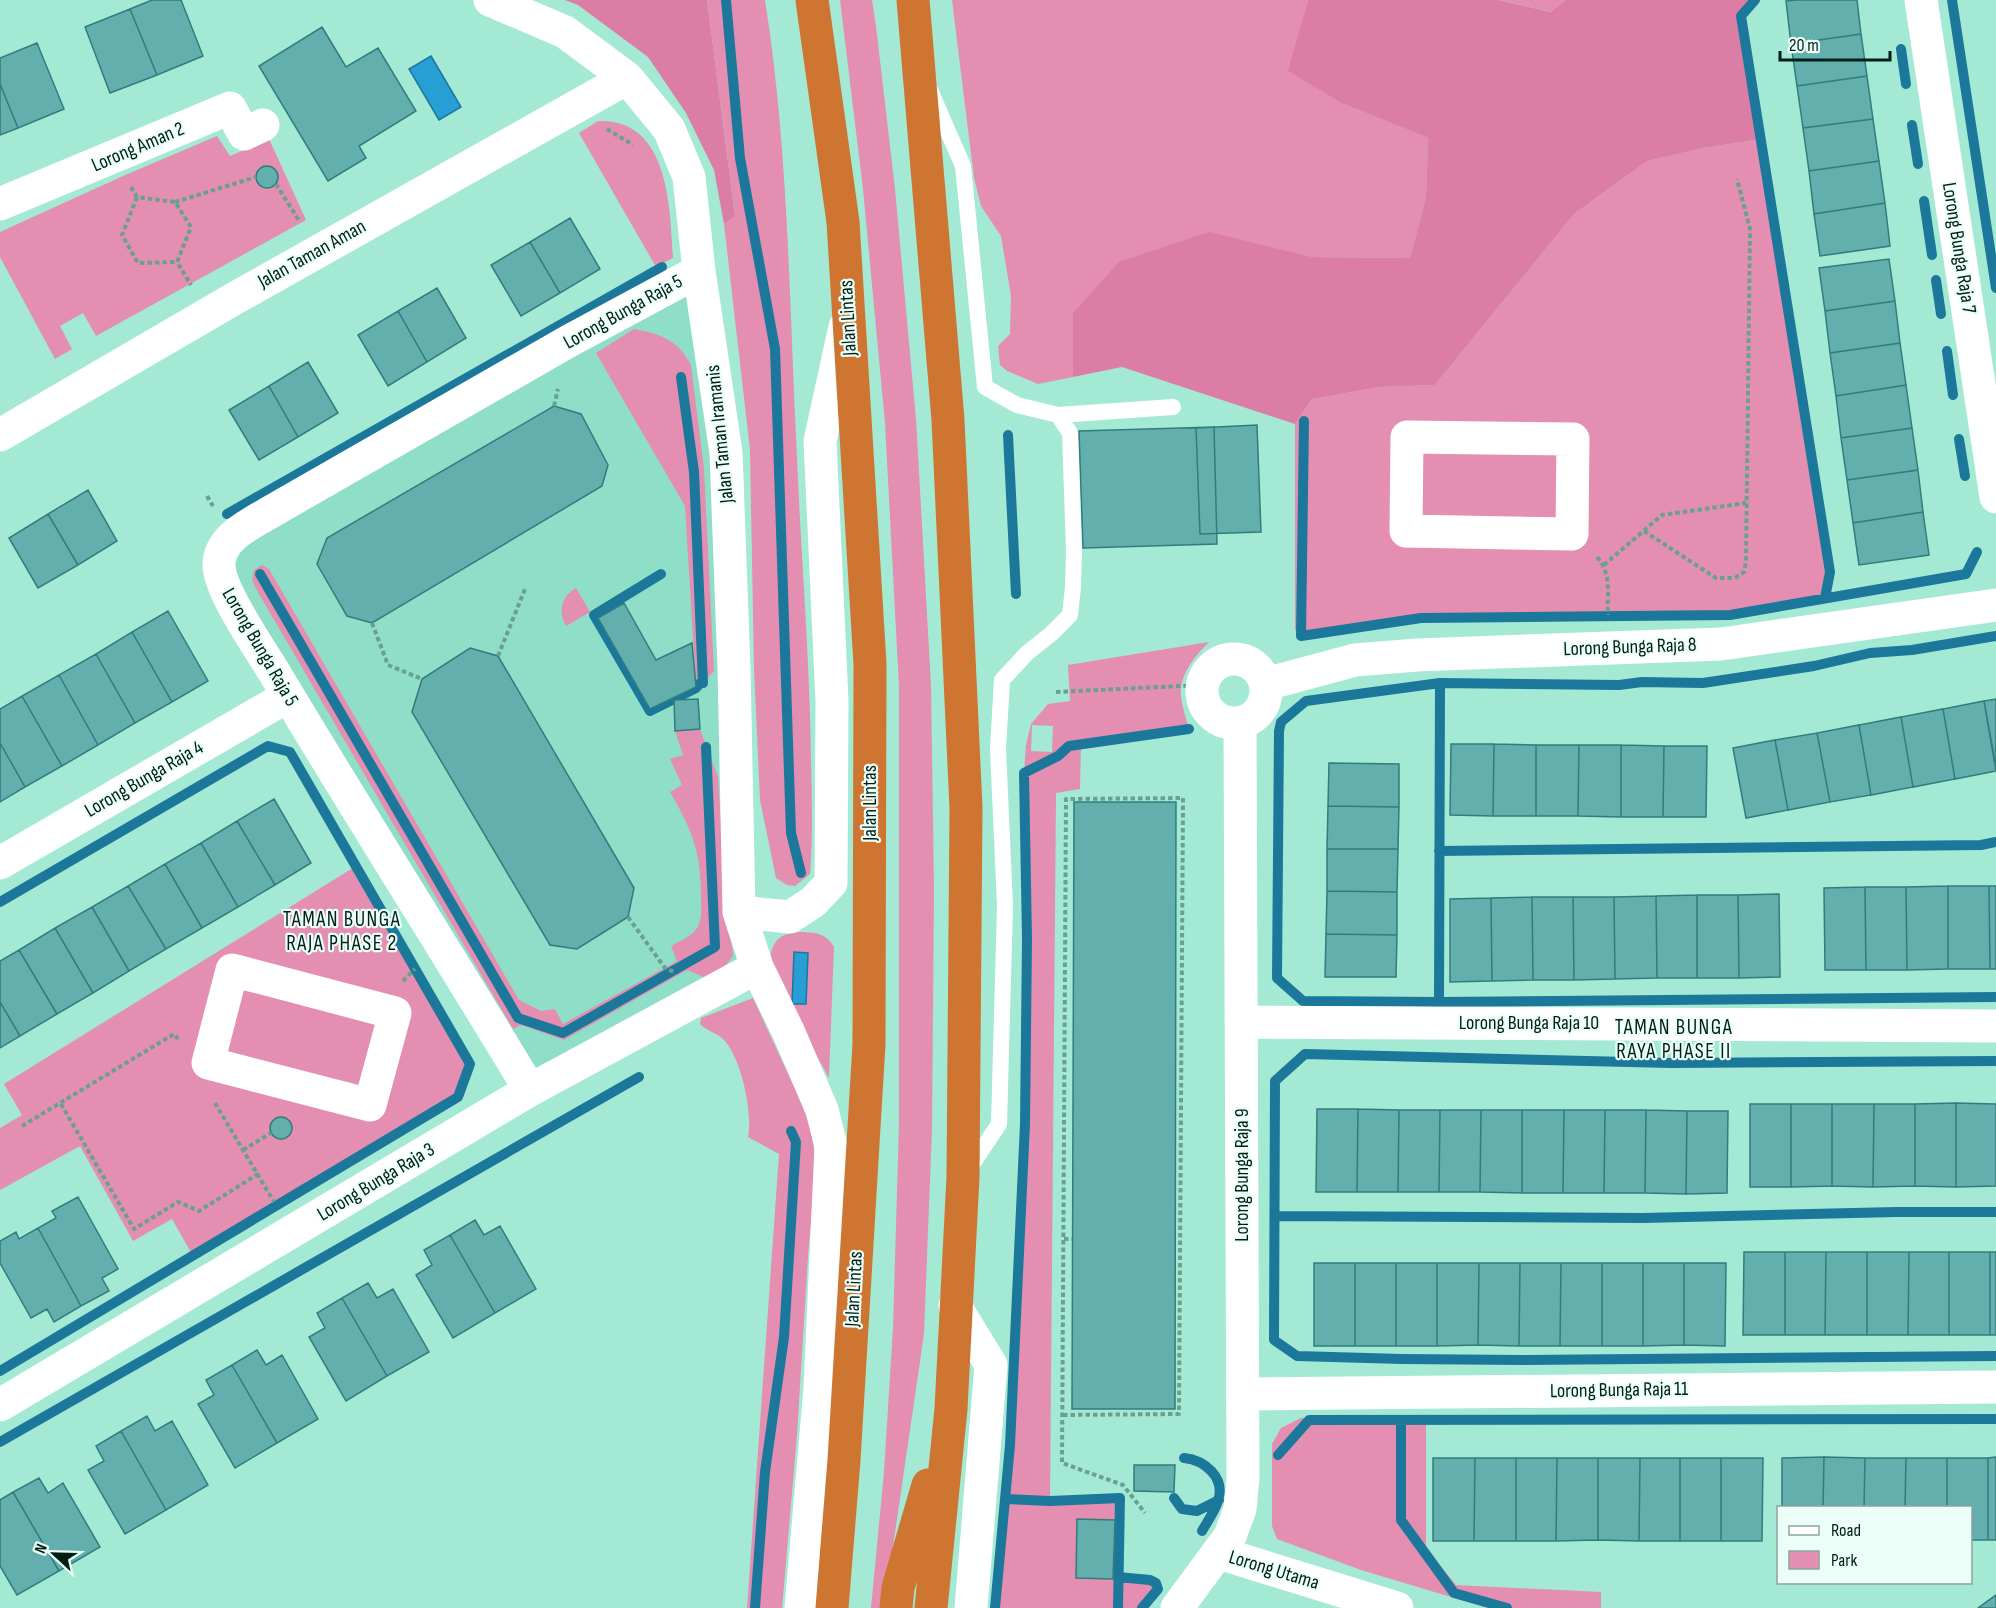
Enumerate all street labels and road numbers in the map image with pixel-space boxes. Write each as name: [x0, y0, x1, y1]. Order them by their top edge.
street label: Lorong Aman 2: [88, 117, 188, 177]
street label: Lorong Bunga Raja 7: [1937, 181, 1981, 315]
street label: Jalan Taman Aman: [253, 214, 370, 294]
street label: Lorong Bunga Raja 5: [559, 269, 687, 355]
street label: Jalan Lintas: [834, 280, 862, 357]
street label: Jalan Taman Iramanis: [701, 364, 739, 505]
street label: Lorong Bunga Raja 5: [216, 584, 304, 710]
street label: Lorong Bunga Raja 8: [1563, 633, 1697, 661]
street label: Lorong Bunga Raja 4: [80, 735, 208, 823]
street label: Jalan Lintas: [858, 765, 882, 842]
street label: Lorong Bunga Raja 10: [1459, 1011, 1599, 1035]
street label: Lorong Bunga Raja 9: [1230, 1108, 1254, 1242]
street label: Lorong Bunga Raja 3: [313, 1137, 439, 1227]
street label: Jalan Lintas: [840, 1251, 868, 1328]
street label: Lorong Bunga Raja 11: [1550, 1377, 1688, 1403]
street label: Lorong Utama: [1226, 1545, 1322, 1595]

